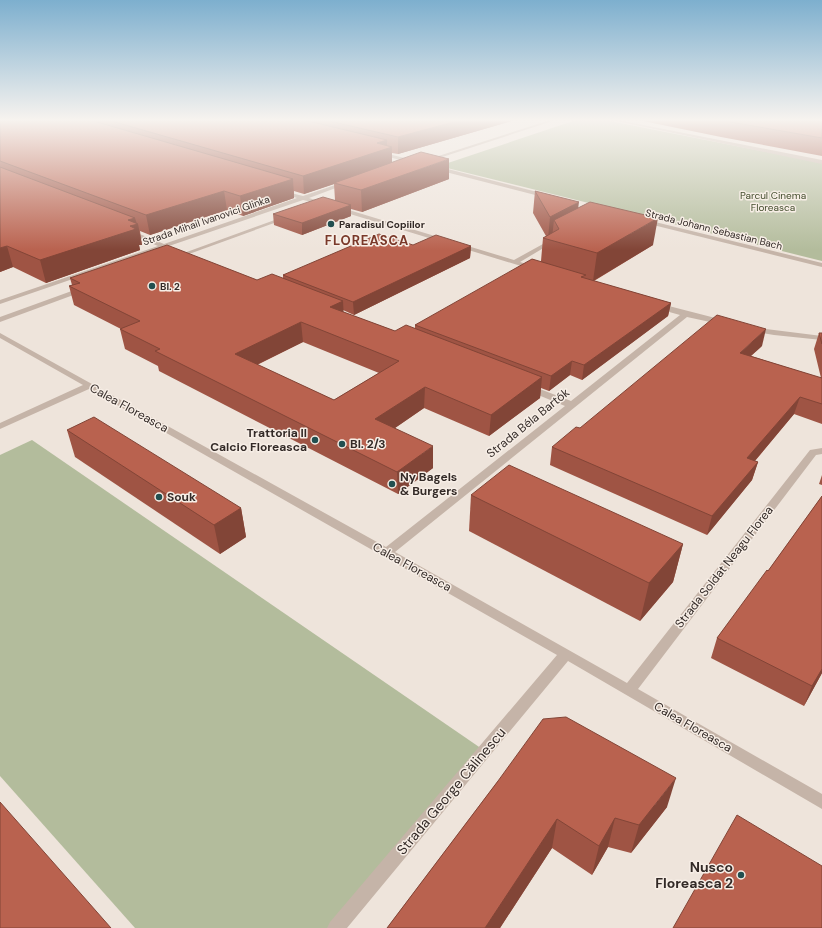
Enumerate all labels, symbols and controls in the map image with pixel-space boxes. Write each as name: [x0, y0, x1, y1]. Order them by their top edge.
park label: Parcul Cinema Floreasca: [740, 189, 806, 214]
street label: Strada Mihail Ivanovici Glinka: [141, 193, 271, 248]
street label: Strada Johann Sebastian Bach: [644, 206, 784, 253]
place label: Paradisul Copiilor: [339, 218, 425, 231]
marker: Paradisul Copiilor: [326, 219, 336, 229]
district label: FLOREASCA: [325, 232, 409, 249]
place label: Bl. 2: [160, 280, 180, 293]
marker: Bl. 2: [147, 281, 157, 291]
street label: Calea Floreasca: [87, 380, 171, 436]
street label: Strada Béla Bartók: [483, 385, 573, 461]
place label: Trattoria Il Calcio Floreasca: [210, 425, 307, 455]
marker: Trattoria Il Calcio Floreasca: [310, 435, 320, 445]
place label: Bl. 2/3: [350, 436, 386, 452]
marker: Bl. 2/3: [337, 439, 347, 449]
place label: Ny Bagels & Burgers: [400, 469, 457, 499]
marker: Ny Bagels & Burgers: [387, 479, 397, 489]
place label: Souk: [167, 489, 196, 505]
marker: Souk: [154, 492, 164, 502]
street label: Strada Soldat Neagu Florea: [671, 503, 777, 631]
street label: Calea Floreasca: [370, 539, 454, 595]
street label: Calea Floreasca: [651, 698, 735, 756]
street label: Strada George Călinescu: [392, 724, 510, 858]
place label: Nusco Floreasca 2: [655, 858, 733, 892]
marker: Nusco Floreasca 2: [736, 870, 746, 880]

